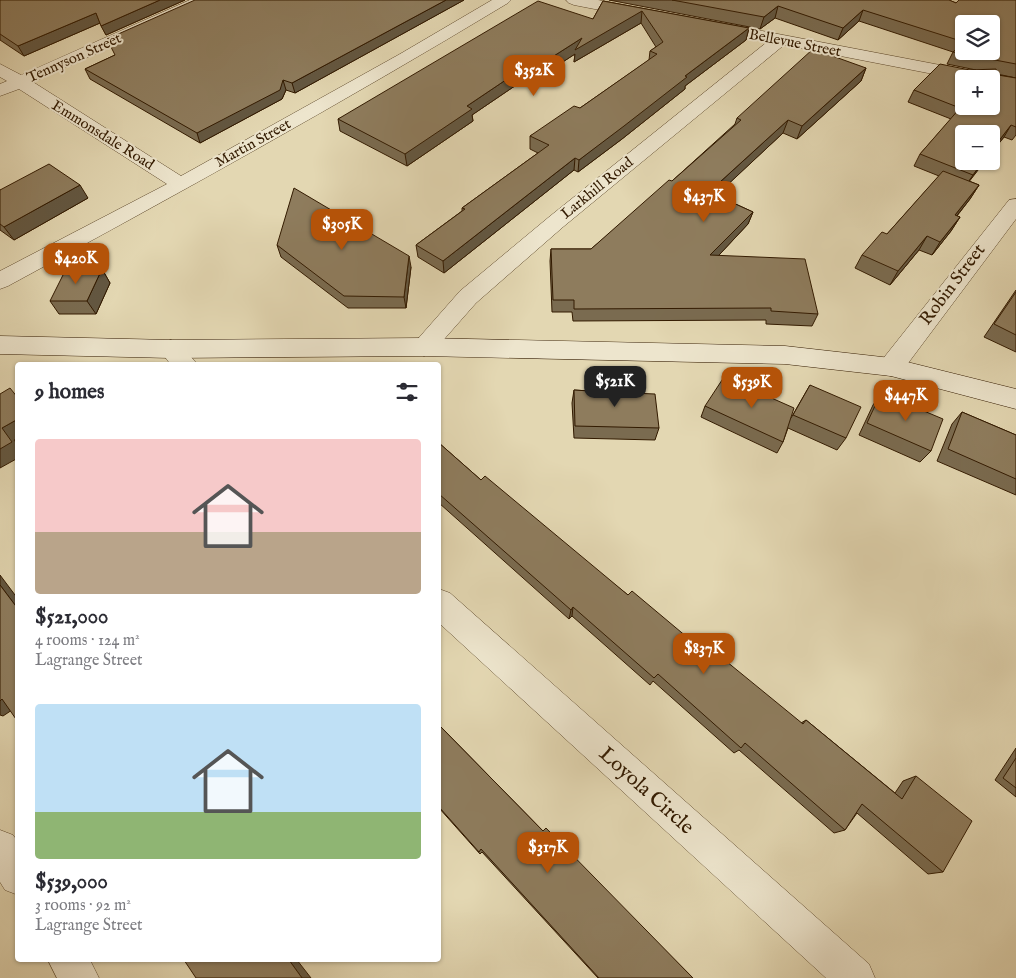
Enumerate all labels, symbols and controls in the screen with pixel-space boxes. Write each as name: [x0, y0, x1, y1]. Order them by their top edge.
map controls: [955, 15, 1000, 170]
button: layers: [955, 15, 1000, 60]
street label: Bellevue Street: [747, 25, 843, 61]
street label: Tennyson Street: [24, 29, 124, 87]
pin: $352K: [499, 54, 569, 97]
text: $352K: [514, 61, 554, 81]
button: +: [955, 70, 1000, 115]
street label: Emmonsdale Road: [48, 96, 159, 175]
street label: Martin Street: [212, 114, 294, 172]
button: −: [955, 125, 1000, 170]
street label: Larkhill Road: [557, 152, 638, 223]
pin: $437K: [669, 180, 739, 223]
text: $437K: [683, 187, 725, 207]
pin: $305K: [307, 208, 377, 251]
text: $305K: [322, 215, 362, 235]
street label: Robin Street: [915, 240, 991, 330]
pin: $420K: [41, 242, 111, 285]
text: $420K: [54, 249, 98, 269]
pin: $521K: [580, 366, 650, 408]
pin: $539K: [717, 366, 787, 409]
text: $521K: [595, 372, 635, 392]
text: $539K: [732, 373, 772, 393]
icon: filters: [393, 378, 421, 406]
text: 9 homes: [35, 379, 104, 406]
pin: $447K: [871, 380, 941, 422]
text: $447K: [884, 386, 928, 406]
icon: home: [183, 471, 273, 561]
text: $521,000: [35, 604, 108, 631]
text: 4 rooms · 124 m²: [35, 631, 140, 651]
pin: $837K: [669, 632, 739, 675]
text: $837K: [684, 639, 724, 659]
text: Lagrange Street: [35, 651, 143, 671]
icon: home: [183, 736, 273, 826]
street label: Loyola Circle: [593, 741, 700, 841]
pin: $317K: [513, 832, 583, 874]
text: $317K: [528, 838, 568, 858]
text: $539,000: [35, 869, 108, 896]
text: 3 rooms · 92 m²: [35, 896, 131, 916]
text: Lagrange Street: [35, 916, 143, 936]

